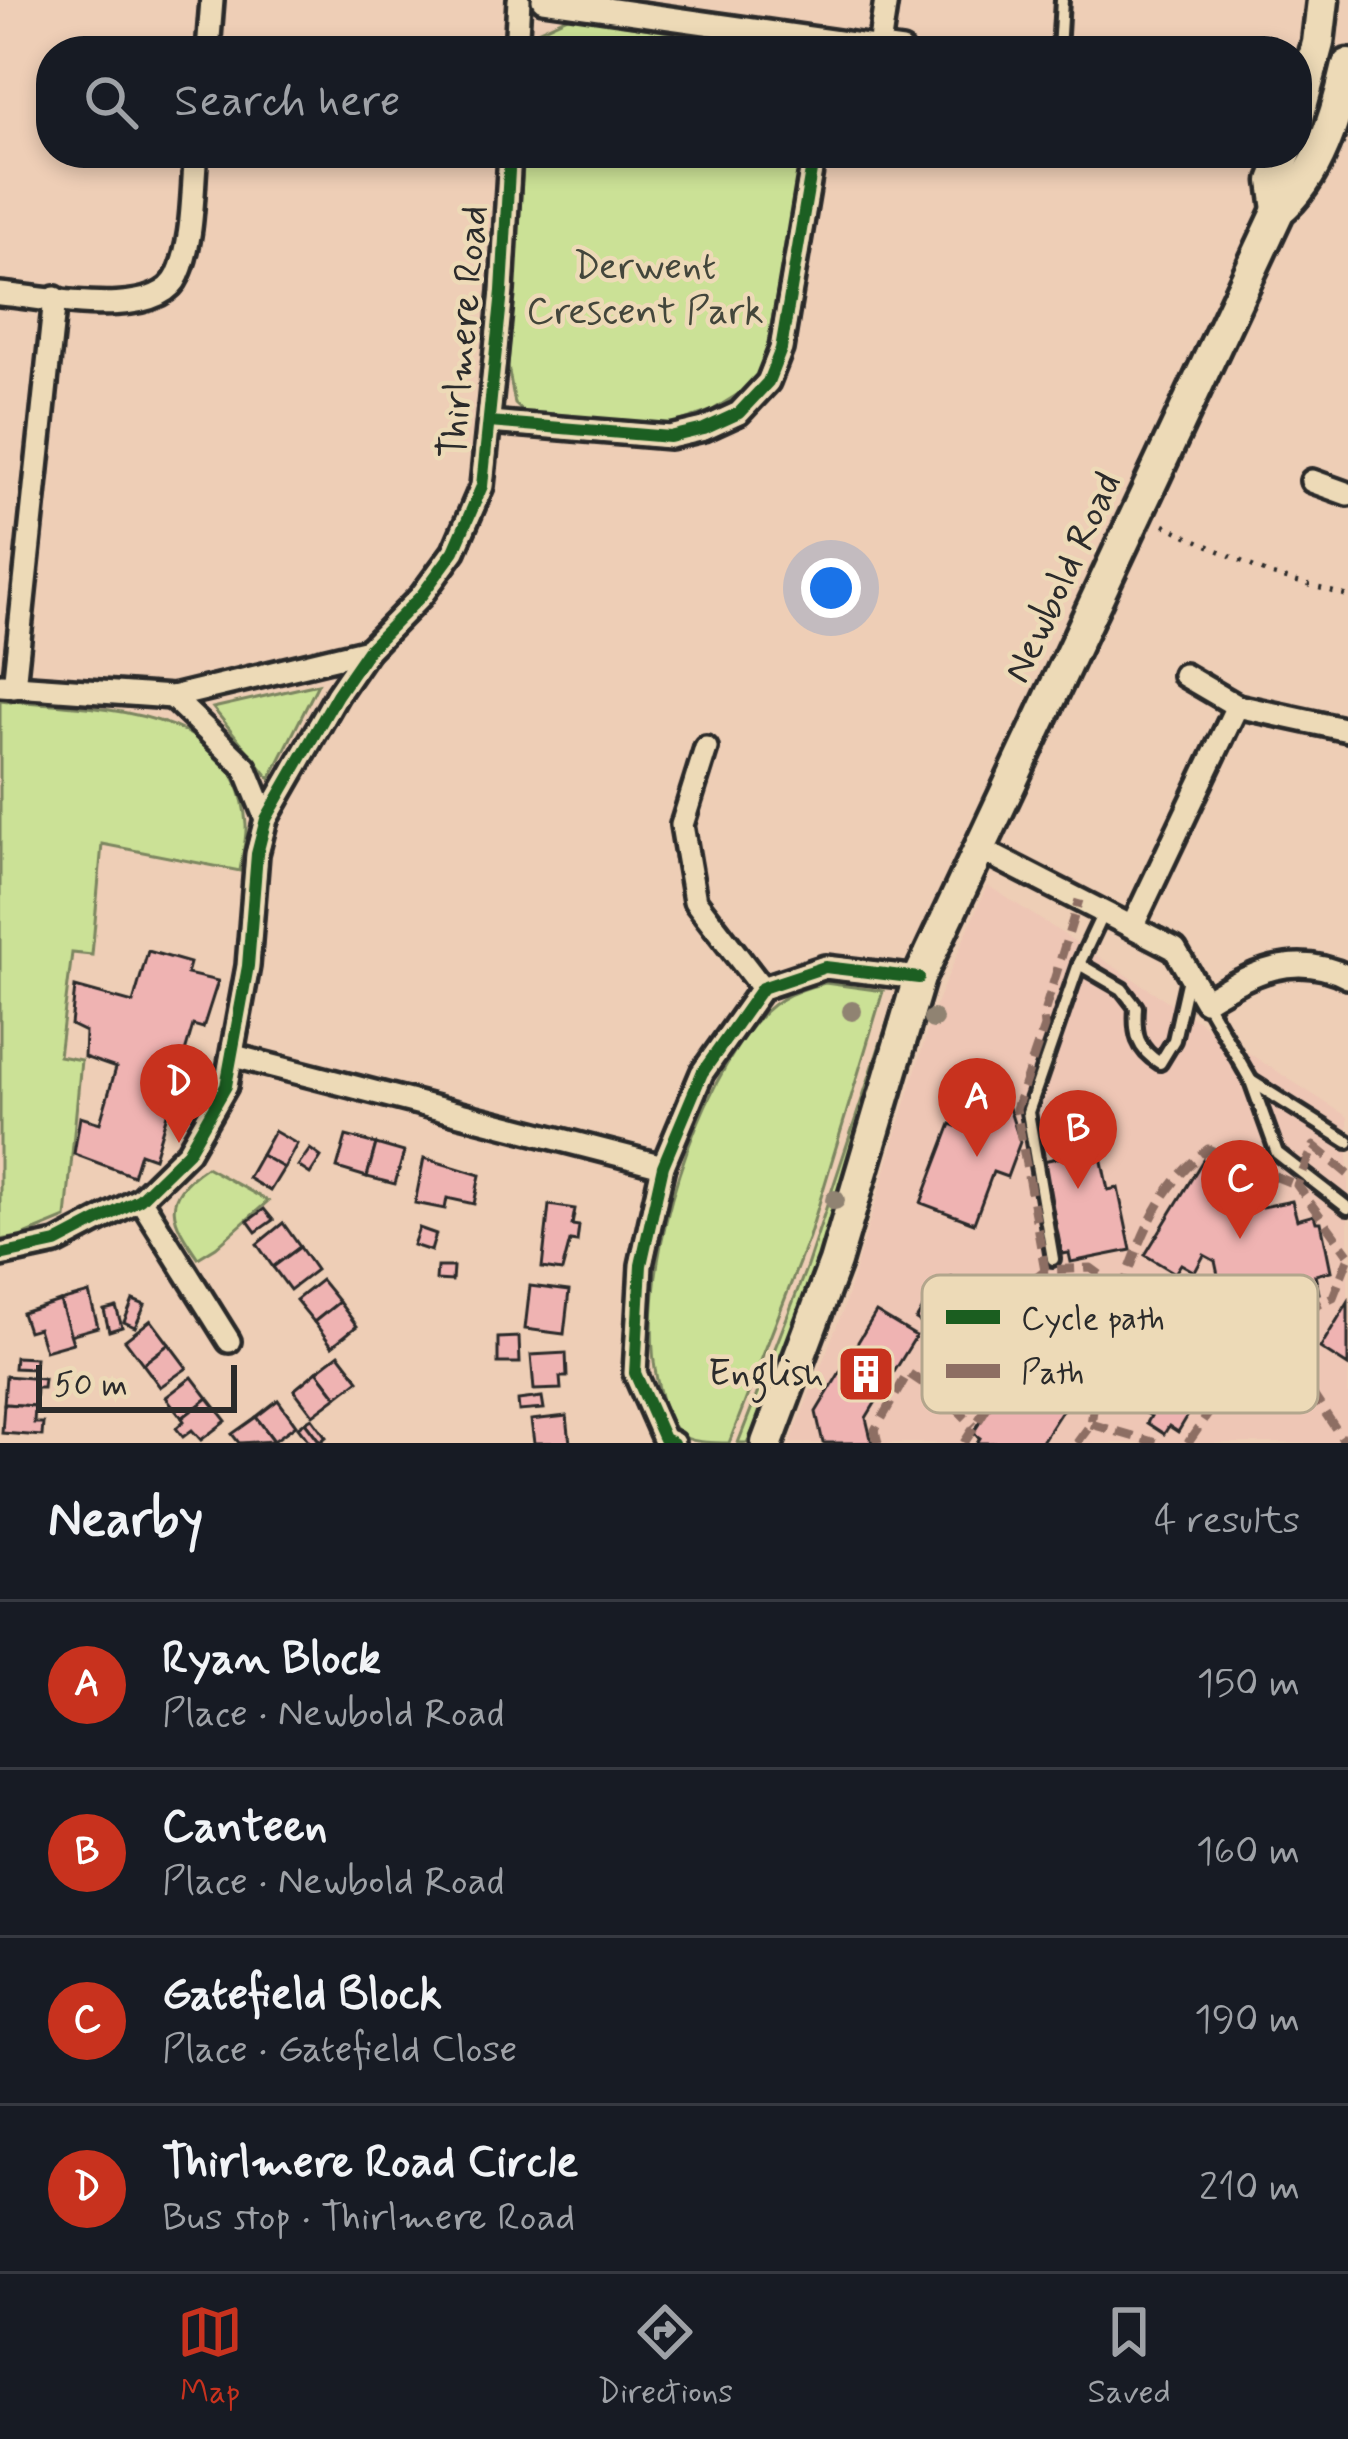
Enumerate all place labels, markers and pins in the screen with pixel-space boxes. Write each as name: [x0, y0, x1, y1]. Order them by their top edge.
pin: D: [140, 1044, 218, 1143]
pin: A: [938, 1058, 1016, 1157]
pin: B: [1039, 1090, 1117, 1189]
pin: C: [1201, 1140, 1279, 1239]
building icon: English: [835, 1343, 897, 1405]
place label: English: [708, 1349, 824, 1403]

